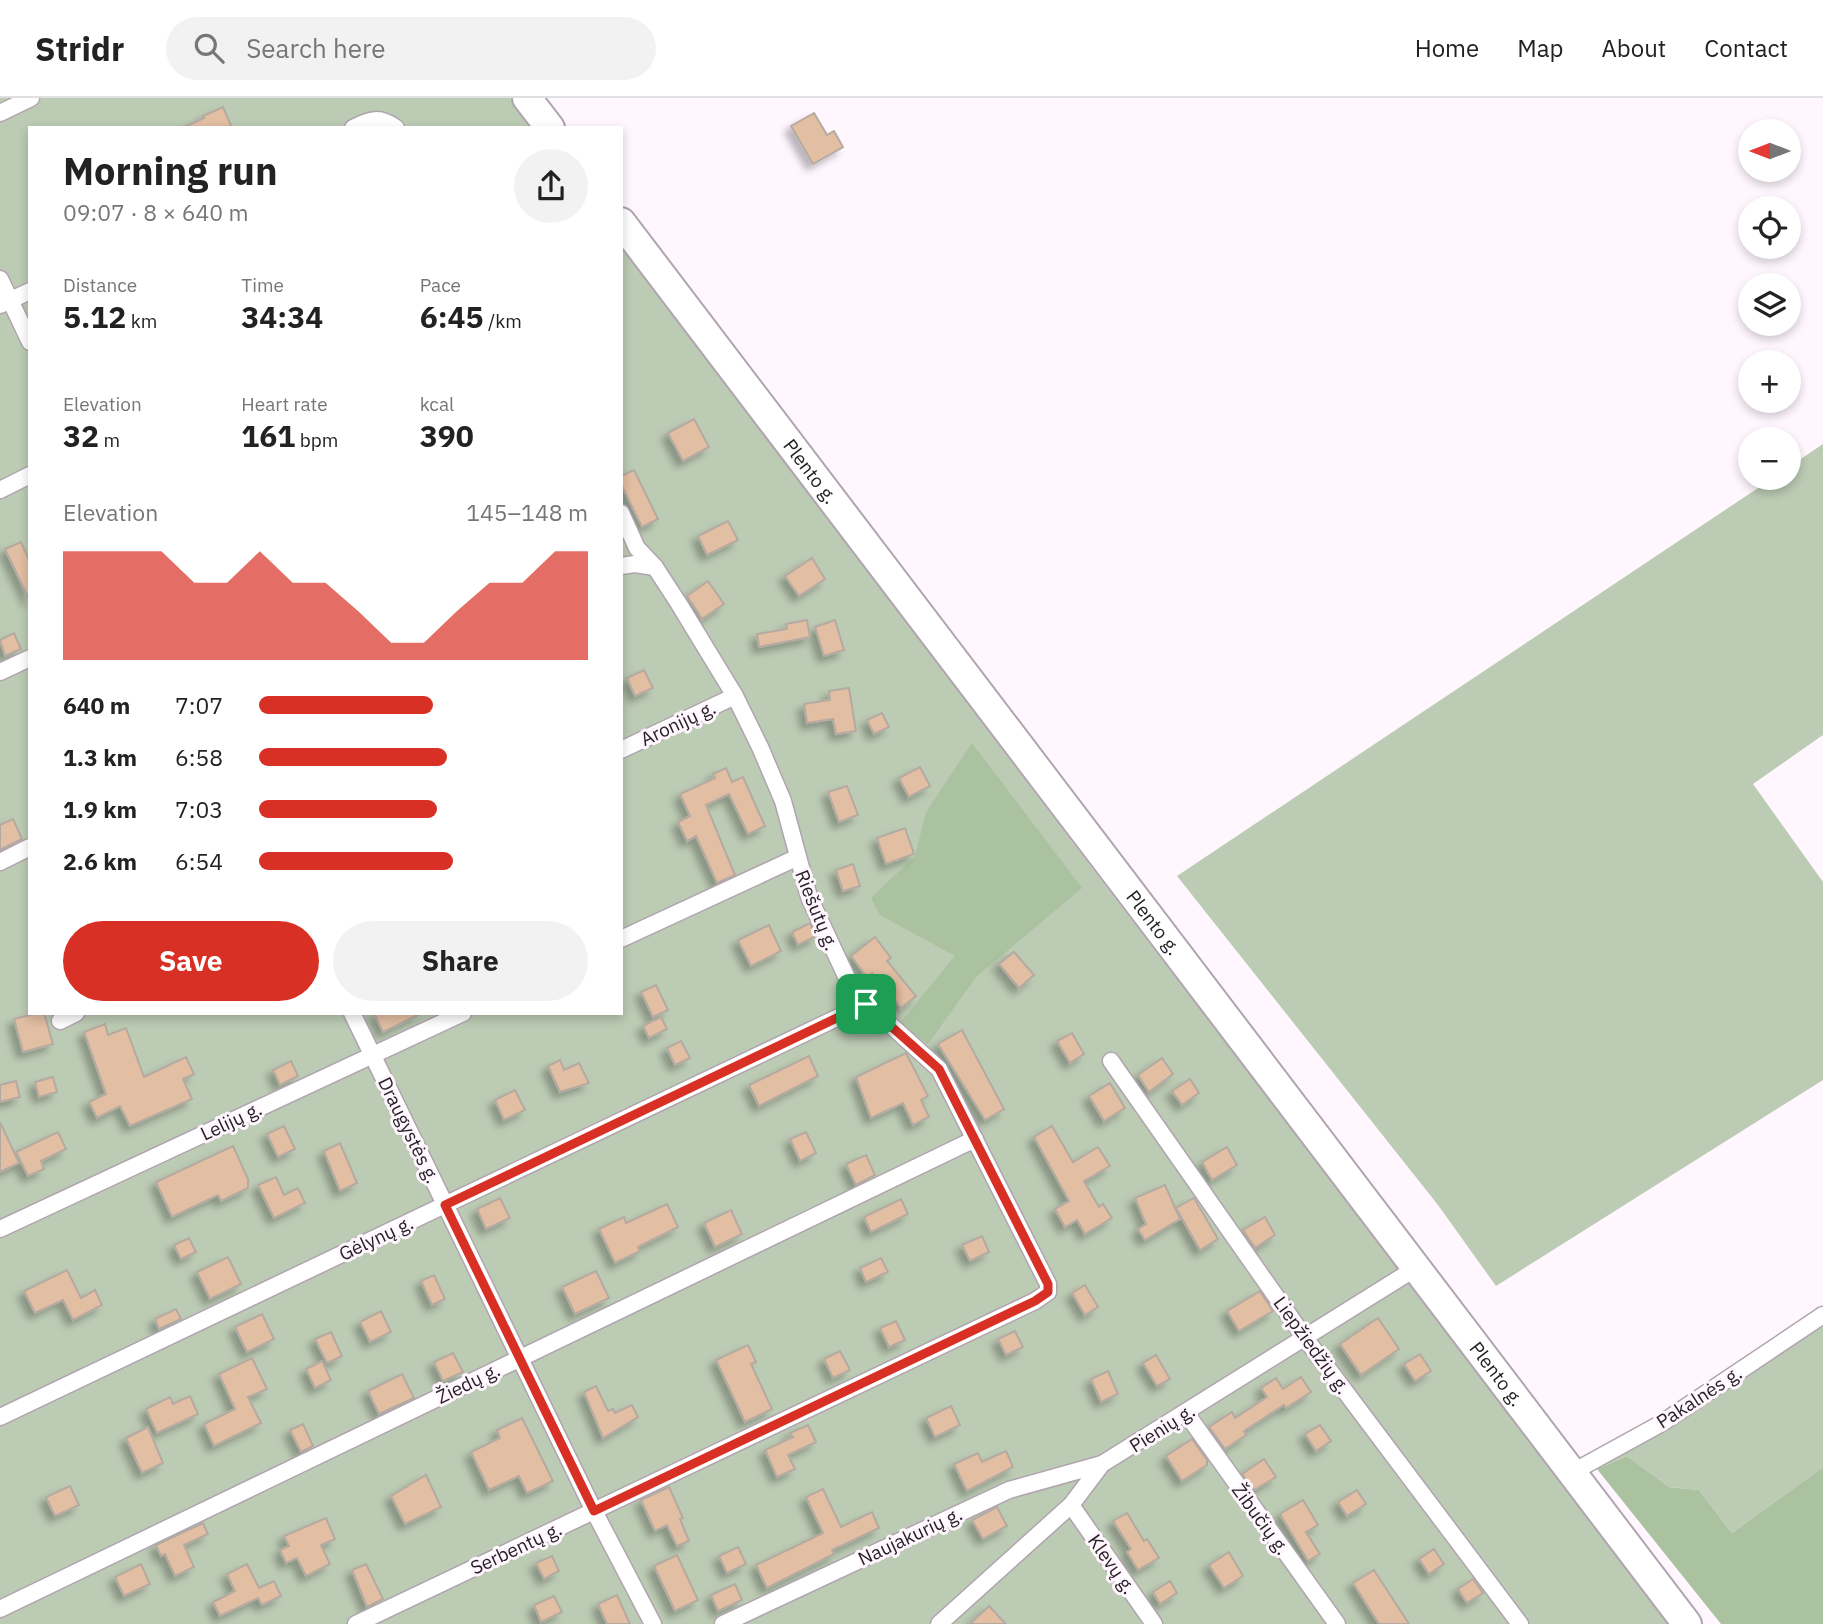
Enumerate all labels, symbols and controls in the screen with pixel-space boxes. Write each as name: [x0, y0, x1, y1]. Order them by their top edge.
search box: [166, 17, 656, 80]
text: Stridr: [35, 27, 124, 70]
icon: search: [190, 29, 228, 67]
text: Search here: [246, 31, 386, 65]
text: Home: [1415, 32, 1479, 64]
text: Map: [1517, 32, 1563, 64]
text: About: [1601, 32, 1666, 64]
text: Contact: [1704, 32, 1788, 64]
north arrow: [1738, 119, 1801, 182]
map controls: [1738, 119, 1801, 490]
text: Morning run: [63, 146, 278, 195]
button: share: [514, 149, 588, 223]
button: locate: [1738, 196, 1801, 259]
text: 09:07 · 8 × 640 m: [63, 197, 249, 227]
text: Distance: [63, 273, 137, 297]
text: Time: [241, 273, 284, 297]
text: Pace: [420, 273, 461, 297]
button: layers: [1738, 273, 1801, 336]
text: 5.12: [63, 297, 126, 336]
text: 34:34: [241, 297, 323, 336]
text: 6:45: [420, 297, 484, 336]
text: km: [126, 309, 157, 333]
text: /km: [484, 309, 522, 333]
button: +: [1738, 350, 1801, 413]
text: Elevation: [63, 392, 142, 416]
text: Heart rate: [241, 392, 328, 416]
text: kcal: [420, 392, 454, 416]
text: 32: [63, 416, 99, 455]
text: 161: [241, 416, 295, 455]
text: 390: [420, 416, 474, 455]
button: −: [1738, 427, 1801, 490]
text: m: [99, 428, 120, 452]
text: bpm: [295, 428, 338, 452]
street label: Plento g.: [778, 434, 843, 508]
text: Elevation: [63, 497, 158, 527]
text: 145–148 m: [466, 497, 588, 527]
text: 640 m: [63, 690, 130, 720]
text: 7:07: [175, 690, 223, 720]
street label: Aronijų g.: [636, 695, 720, 751]
text: 1.3 km: [63, 742, 137, 772]
text: 6:58: [175, 742, 223, 772]
text: 1.9 km: [63, 794, 137, 824]
text: 7:03: [175, 794, 223, 824]
text: 2.6 km: [63, 846, 137, 876]
text: 6:54: [175, 846, 223, 876]
street label: Riešutų g.: [790, 866, 844, 954]
street label: Plento g.: [1121, 885, 1186, 960]
button: Save: [63, 921, 319, 1001]
button: Share: [333, 921, 588, 1001]
pin: [836, 974, 896, 1034]
icon: arrive: [847, 985, 885, 1023]
street label: Draugystės g.: [373, 1073, 445, 1187]
street label: Lelijų g.: [196, 1096, 266, 1146]
street label: Gėlynų g.: [335, 1210, 417, 1266]
street label: Liepžiedžių g.: [1269, 1291, 1355, 1399]
street label: Plento g.: [1465, 1337, 1529, 1411]
street label: Žiedų g.: [432, 1357, 504, 1409]
street label: Pakalnės g.: [1652, 1360, 1746, 1434]
street label: Pienių g.: [1125, 1398, 1199, 1458]
street label: Žibučių g.: [1227, 1479, 1295, 1559]
street label: Naujakurių g.: [854, 1501, 966, 1571]
street label: Serbentų g.: [466, 1516, 566, 1580]
street label: Klevų g.: [1083, 1529, 1141, 1599]

